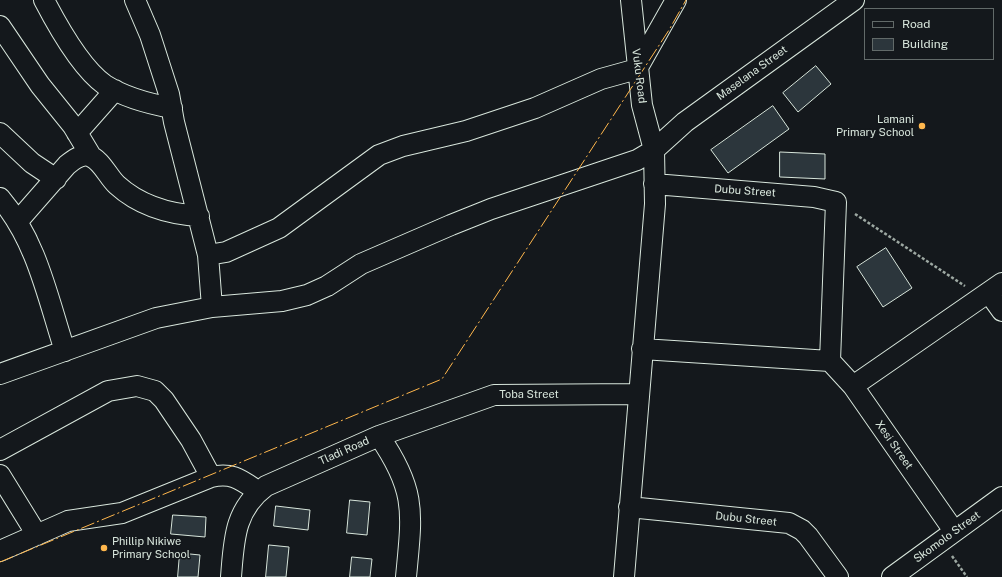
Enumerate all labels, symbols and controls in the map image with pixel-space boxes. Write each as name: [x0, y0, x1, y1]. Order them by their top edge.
legend: [864, 8, 994, 60]
text: Road: [902, 17, 930, 31]
text: Building: [902, 37, 948, 51]
street label: Maselana Street: [714, 43, 790, 103]
street label: Vuku Road: [629, 48, 649, 104]
place label: Lamani Primary School: [836, 113, 914, 139]
marker: Lamani Primary School: [917, 121, 927, 131]
street label: Dubu Street: [714, 182, 776, 200]
street label: Toba Street: [499, 388, 559, 402]
street label: Xesi Street: [872, 418, 916, 472]
street label: Tladi Road: [317, 434, 371, 468]
street label: Skomolo Street: [911, 508, 983, 566]
street label: Dubu Street: [715, 509, 777, 529]
place label: Phillip Nikiwe Primary School: [112, 535, 190, 561]
marker: Phillip Nikiwe Primary School: [99, 543, 109, 553]

